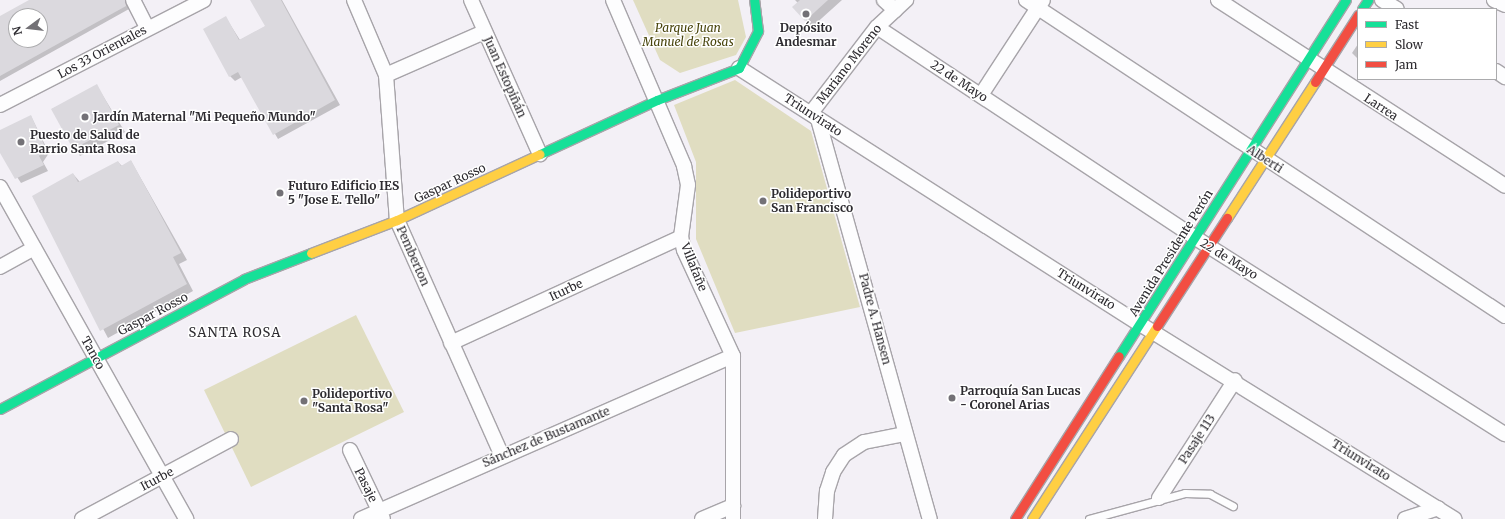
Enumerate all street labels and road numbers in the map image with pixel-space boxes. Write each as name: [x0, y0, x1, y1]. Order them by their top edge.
street label: Mariano Moreno: [814, 21, 884, 107]
street label: Los 33 Orientales: [55, 23, 149, 81]
street label: Juan Estopiñán: [481, 34, 529, 120]
street label: 22 de Mayo: [928, 57, 990, 105]
street label: Triunvirato: [781, 91, 845, 139]
street label: Larrea: [1361, 91, 1401, 123]
street label: Alberti: [1244, 142, 1286, 176]
street label: Gaspar Rosso: [412, 160, 488, 206]
street label: Avenida Presidente Perón: [1126, 187, 1216, 319]
street label: Pemberton: [393, 224, 433, 288]
street label: 22 de Mayo: [1197, 236, 1261, 282]
street label: Villafañe: [678, 241, 710, 293]
street label: Triunvirato: [1054, 265, 1118, 313]
street label: Padre A. Hansen: [856, 272, 894, 366]
street label: Iturbe: [547, 276, 585, 304]
street label: Gaspar Rosso: [116, 290, 190, 338]
street label: Tanco: [78, 334, 108, 372]
street label: Sánchez de Bustamante: [480, 404, 612, 470]
street label: Pasaje 113: [1176, 412, 1218, 466]
street label: Triunvirato: [1329, 436, 1393, 484]
street label: Iturbe: [138, 464, 176, 494]
street label: Pasaje: [352, 466, 380, 504]

